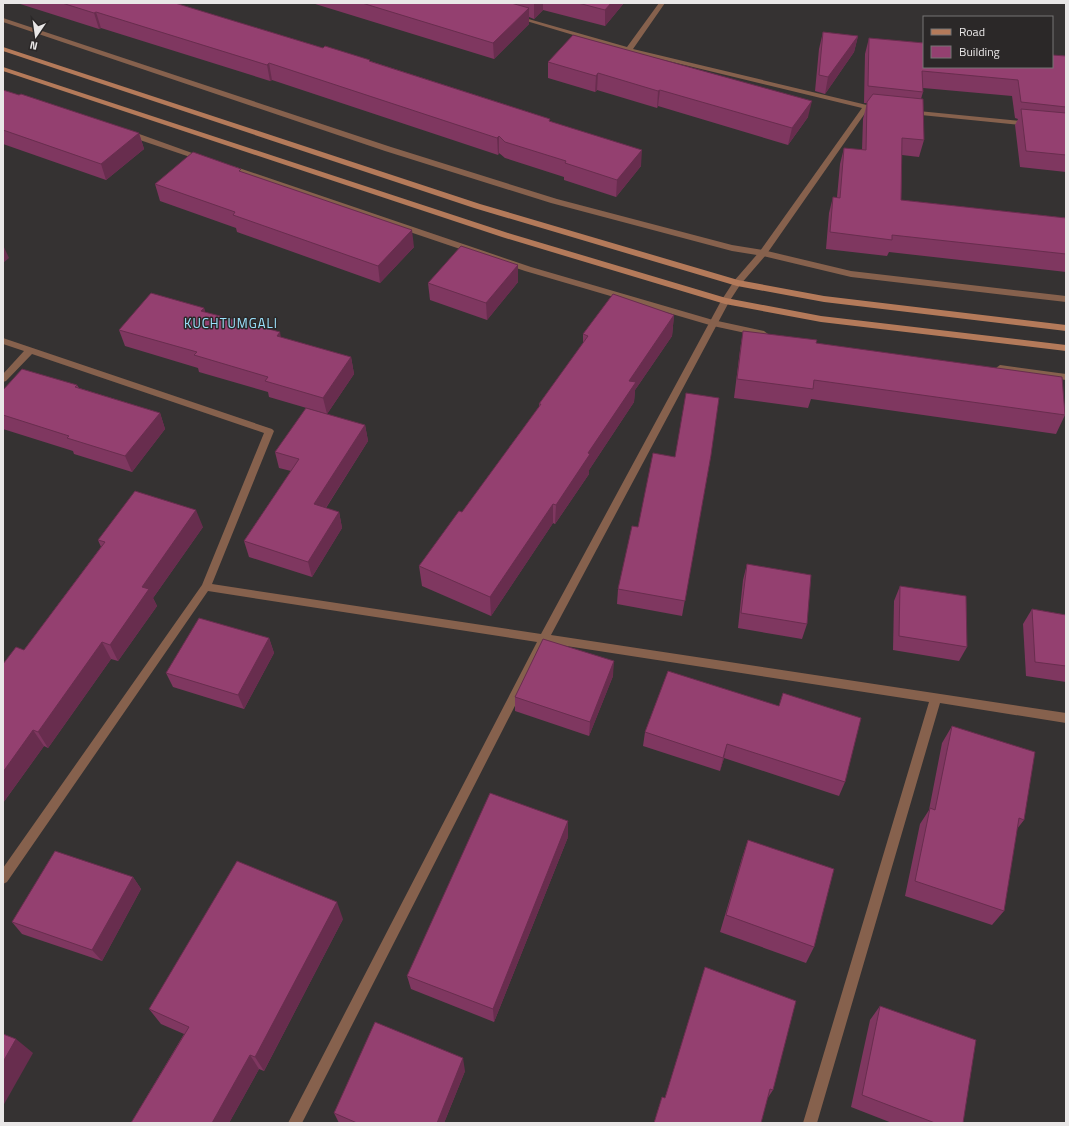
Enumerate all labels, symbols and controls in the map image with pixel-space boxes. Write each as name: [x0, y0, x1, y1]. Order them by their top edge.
north arrow: [16, 16, 56, 56]
legend: [923, 16, 1053, 68]
text: Road: [959, 22, 985, 41]
text: N: [28, 37, 39, 54]
text: Building: [959, 42, 1000, 61]
district label: KUCHTUMGALI: [184, 313, 278, 333]

